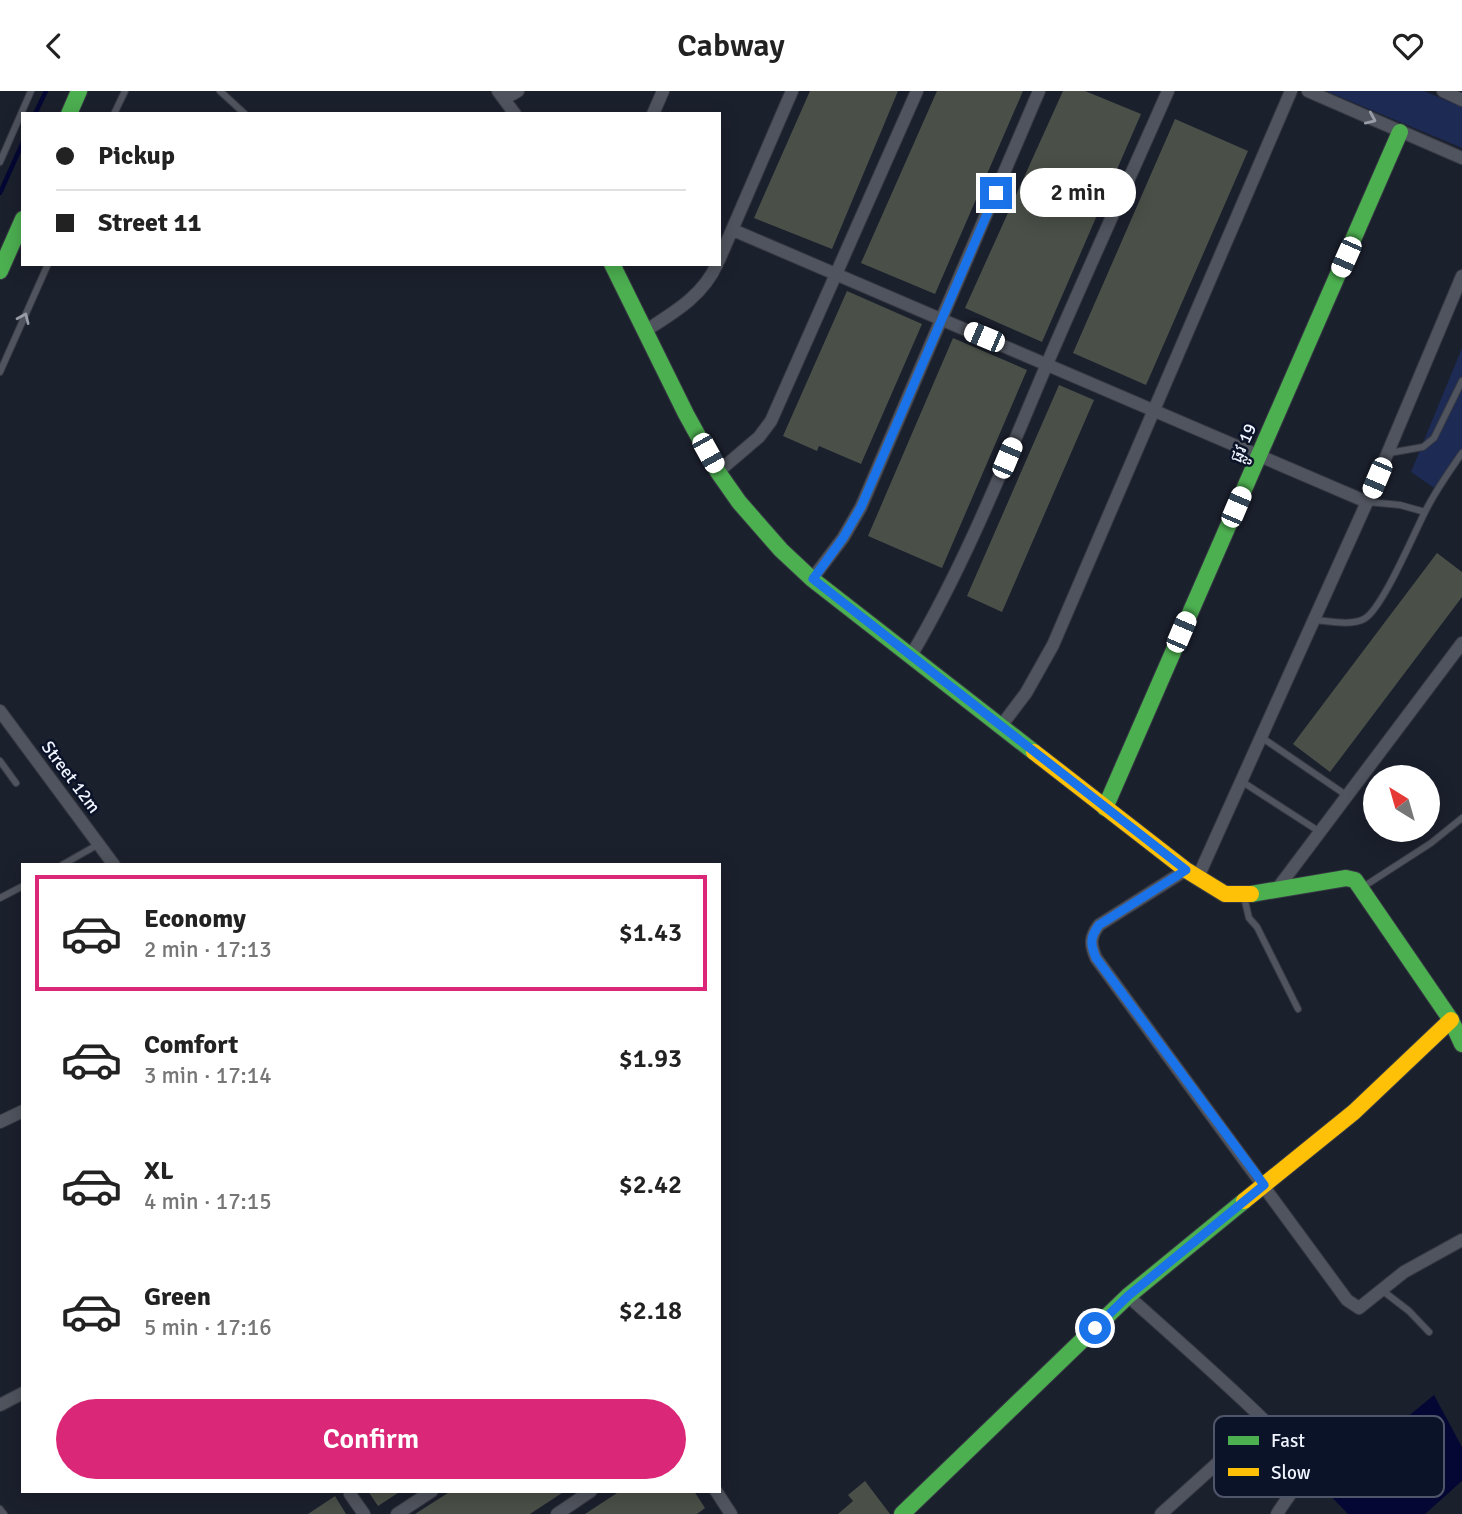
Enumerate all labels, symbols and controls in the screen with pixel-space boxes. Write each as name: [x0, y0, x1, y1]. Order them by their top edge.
text: Cabway: [677, 26, 785, 65]
icon: back: [35, 27, 73, 65]
icon: heart: [1389, 27, 1427, 65]
one-way arrow: [1363, 111, 1376, 125]
text: Pickup: [98, 140, 175, 172]
callout: 2 min: [1020, 169, 1136, 217]
route end: [980, 177, 1012, 209]
text: 2 min: [1050, 178, 1106, 207]
text: Street 11: [98, 207, 202, 239]
car: [1328, 234, 1365, 280]
one-way arrow: [16, 313, 30, 326]
car: [961, 319, 1008, 355]
street label: ផ្លូវ 19: [1225, 420, 1266, 468]
car: [689, 430, 728, 476]
car: [990, 435, 1025, 481]
car: [1360, 455, 1395, 501]
car: [1219, 484, 1254, 530]
car: [1164, 609, 1199, 655]
street label: Street 12m: [37, 737, 105, 817]
north arrow: [1363, 765, 1440, 842]
map controls: [1363, 765, 1440, 842]
icon: car: [60, 902, 123, 965]
text: Economy: [144, 903, 246, 935]
text: $1.43: [619, 917, 682, 949]
text: 2 min · 17:13: [144, 935, 272, 964]
icon: car: [60, 1028, 123, 1091]
text: Comfort: [144, 1029, 238, 1061]
text: $1.93: [619, 1043, 682, 1075]
text: 3 min · 17:14: [144, 1061, 272, 1090]
icon: car: [60, 1154, 123, 1217]
text: XL: [144, 1155, 174, 1187]
text: $2.42: [619, 1169, 682, 1201]
text: 4 min · 17:15: [144, 1187, 272, 1216]
icon: car: [60, 1280, 123, 1343]
text: Green: [144, 1281, 211, 1313]
text: $2.18: [619, 1295, 682, 1327]
route start: [1079, 1312, 1111, 1344]
text: 5 min · 17:16: [144, 1313, 272, 1342]
button: Confirm: [56, 1399, 686, 1479]
legend: [1214, 1416, 1444, 1497]
text: Fast: [1271, 1429, 1305, 1453]
text: Slow: [1271, 1461, 1311, 1485]

